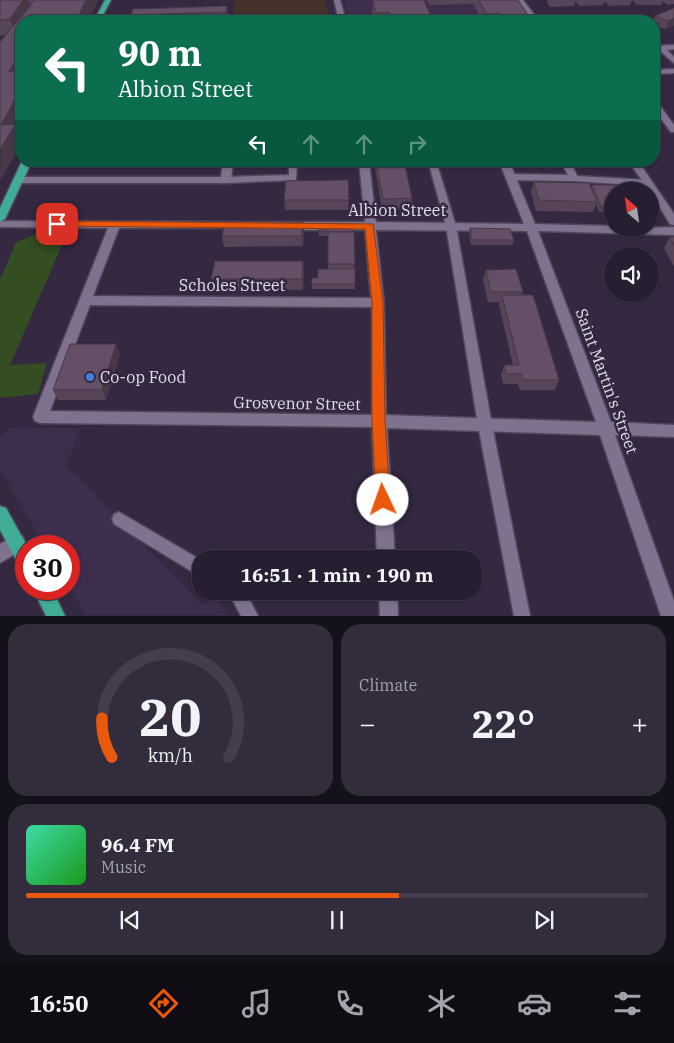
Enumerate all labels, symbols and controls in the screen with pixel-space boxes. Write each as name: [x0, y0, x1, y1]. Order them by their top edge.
text: 90 m: [118, 30, 202, 76]
icon: left: [35, 35, 100, 100]
text: Albion Street: [118, 74, 253, 103]
icon: left: [244, 130, 272, 158]
icon: ahead: [297, 130, 325, 158]
icon: ahead: [350, 130, 378, 158]
icon: right: [403, 130, 431, 158]
north arrow: [604, 182, 659, 238]
map controls: [604, 182, 659, 302]
street label: Albion Street: [348, 200, 446, 220]
pin: [36, 203, 78, 245]
icon: arrive: [43, 210, 71, 238]
button: sound: [604, 247, 659, 302]
street label: Scholes Street: [179, 275, 286, 295]
street label: Saint Martin's Street: [571, 306, 643, 457]
place label: Co-op Food: [100, 367, 186, 387]
marker: Co-op Food: [84, 371, 96, 383]
street label: Grosvenor Street: [233, 392, 361, 414]
position arrow: [356, 473, 408, 525]
speed limit sign: 30: [15, 535, 80, 600]
text: 16:51 · 1 min · 190 m: [241, 563, 433, 587]
text: Climate: [359, 675, 417, 695]
text: 20: [139, 683, 202, 750]
text: 22°: [472, 699, 535, 748]
text: −: [359, 705, 376, 742]
text: +: [631, 705, 648, 742]
text: km/h: [148, 744, 193, 767]
text: 96.4 FM: [101, 833, 174, 857]
text: Music: [101, 857, 146, 877]
icon: previous: [116, 906, 144, 934]
icon: pause: [323, 906, 351, 934]
icon: next: [530, 906, 558, 934]
icon: directions: [146, 986, 181, 1021]
icon: music: [239, 986, 274, 1021]
icon: phone: [332, 986, 367, 1021]
icon: climate: [424, 986, 459, 1021]
icon: car: [517, 986, 552, 1021]
icon: filters: [610, 986, 645, 1021]
text: 16:50: [29, 989, 88, 1018]

